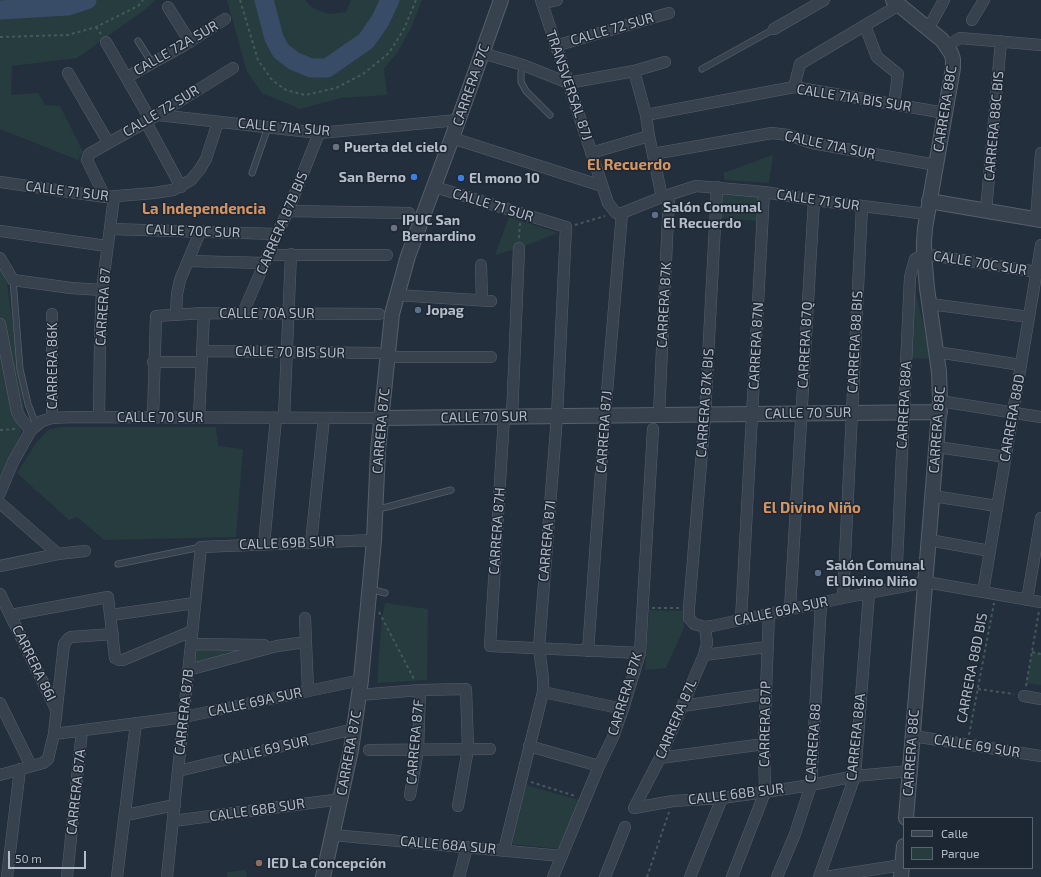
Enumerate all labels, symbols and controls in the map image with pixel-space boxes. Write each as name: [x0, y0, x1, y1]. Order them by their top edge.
street label: CALLE 72 SUR: [568, 9, 656, 49]
street label: CALLE 72A SUR: [131, 17, 221, 79]
street label: TRANSVERSAL 87J: [542, 28, 596, 142]
street label: CARRERA 87C: [449, 42, 493, 128]
street label: CARRERA 88C: [930, 65, 960, 153]
street label: CARRERA 88C BIS: [981, 70, 1007, 182]
street label: CALLE 71A BIS SUR: [796, 81, 912, 115]
street label: CALLE 72 SUR: [120, 82, 202, 140]
street label: CALLE 71A SUR: [237, 115, 331, 139]
street label: CALLE 71A SUR: [783, 127, 877, 163]
place label: Puerta del cielo: [344, 139, 447, 155]
marker: Puerta del cielo: [331, 142, 341, 152]
district label: El Recuerdo: [587, 156, 671, 174]
street label: CARRERA 87B BIS: [253, 169, 311, 277]
place label: San Berno: [339, 169, 406, 185]
place label: El mono 10: [469, 170, 540, 186]
marker: San Berno: [409, 172, 419, 182]
marker: El mono 10: [456, 173, 466, 183]
street label: CALLE 71 SUR: [24, 178, 110, 204]
street label: CALLE 71 SUR: [451, 185, 535, 225]
street label: CALLE 71 SUR: [775, 186, 861, 214]
place label: Salón Comunal El Recuerdo: [663, 199, 762, 232]
district label: La Independencia: [142, 200, 266, 218]
marker: Salón Comunal El Recuerdo: [650, 210, 660, 220]
place label: IPUC San Bernardino: [402, 212, 476, 244]
street label: CALLE 70C SUR: [145, 221, 241, 241]
marker: IPUC San Bernardino: [389, 223, 399, 233]
street label: CALLE 70C SUR: [932, 247, 1028, 279]
street label: CARRERA 87K: [653, 261, 675, 349]
street label: CARRERA 87: [92, 268, 114, 346]
street label: CARRERA 88 BIS: [844, 290, 866, 394]
street label: CARRERA 87Q: [794, 301, 816, 389]
place label: Jopag: [426, 302, 464, 318]
street label: CARRERA 87N: [745, 302, 767, 390]
street label: CALLE 70A SUR: [219, 305, 315, 321]
marker: Jopag: [413, 305, 423, 315]
street label: CARRERA 86K: [44, 322, 60, 410]
street label: CALLE 70 BIS SUR: [235, 343, 345, 361]
street label: CARRERA 87K BIS: [693, 348, 717, 458]
street label: CARRERA 88A: [893, 361, 915, 449]
street label: CARRERA 88D: [996, 373, 1028, 463]
street label: CARRERA 88C: [926, 386, 948, 474]
street label: CARRERA 87C: [369, 387, 393, 475]
street label: CARRERA 87J: [593, 390, 615, 474]
street label: CALLE 70 SUR: [765, 404, 851, 422]
street label: CALLE 70 SUR: [441, 408, 527, 426]
street label: CALLE 70 SUR: [117, 409, 203, 425]
street label: CARRERA 87H: [486, 487, 508, 575]
district label: El Divino Niño: [763, 499, 861, 517]
street label: CARRERA 87I: [535, 500, 559, 582]
street label: CALLE 69B SUR: [239, 533, 335, 553]
place label: Salón Comunal El Divino Niño: [826, 557, 925, 590]
marker: Salón Comunal El Divino Niño: [813, 568, 823, 578]
street label: CALLE 69A SUR: [732, 593, 830, 629]
street label: CARRERA 88D BIS: [953, 611, 991, 725]
street label: CARRERA 86I: [8, 622, 60, 704]
street label: CARRERA 87K: [604, 650, 646, 738]
street label: CARRERA 87B: [171, 668, 197, 756]
street label: CARRERA 87L: [652, 677, 700, 761]
street label: CARRERA 87P: [756, 681, 774, 767]
street label: CALLE 69A SUR: [206, 684, 304, 720]
street label: CARRERA 88A: [843, 692, 869, 782]
street label: CARRERA 87F: [403, 699, 427, 785]
street label: CARRERA 88: [802, 703, 824, 783]
street label: CARRERA 87C: [333, 709, 365, 797]
street label: CARRERA 88C: [900, 709, 922, 797]
street label: CALLE 69 SUR: [933, 731, 1021, 761]
street label: CALLE 69 SUR: [222, 732, 310, 768]
street label: CARRERA 87A: [63, 748, 89, 836]
street label: CALLE 68B SUR: [687, 780, 785, 808]
street label: CALLE 68B SUR: [208, 795, 306, 825]
legend: [903, 817, 1033, 869]
text: Calle: [941, 826, 968, 840]
street label: CALLE 68A SUR: [399, 832, 497, 858]
scale bar: [10, 843, 88, 869]
text: Parque: [941, 846, 979, 860]
text: 50 m: [15, 851, 42, 865]
place label: IED La Concepción: [267, 855, 386, 871]
marker: IED La Concepción: [254, 858, 264, 868]

